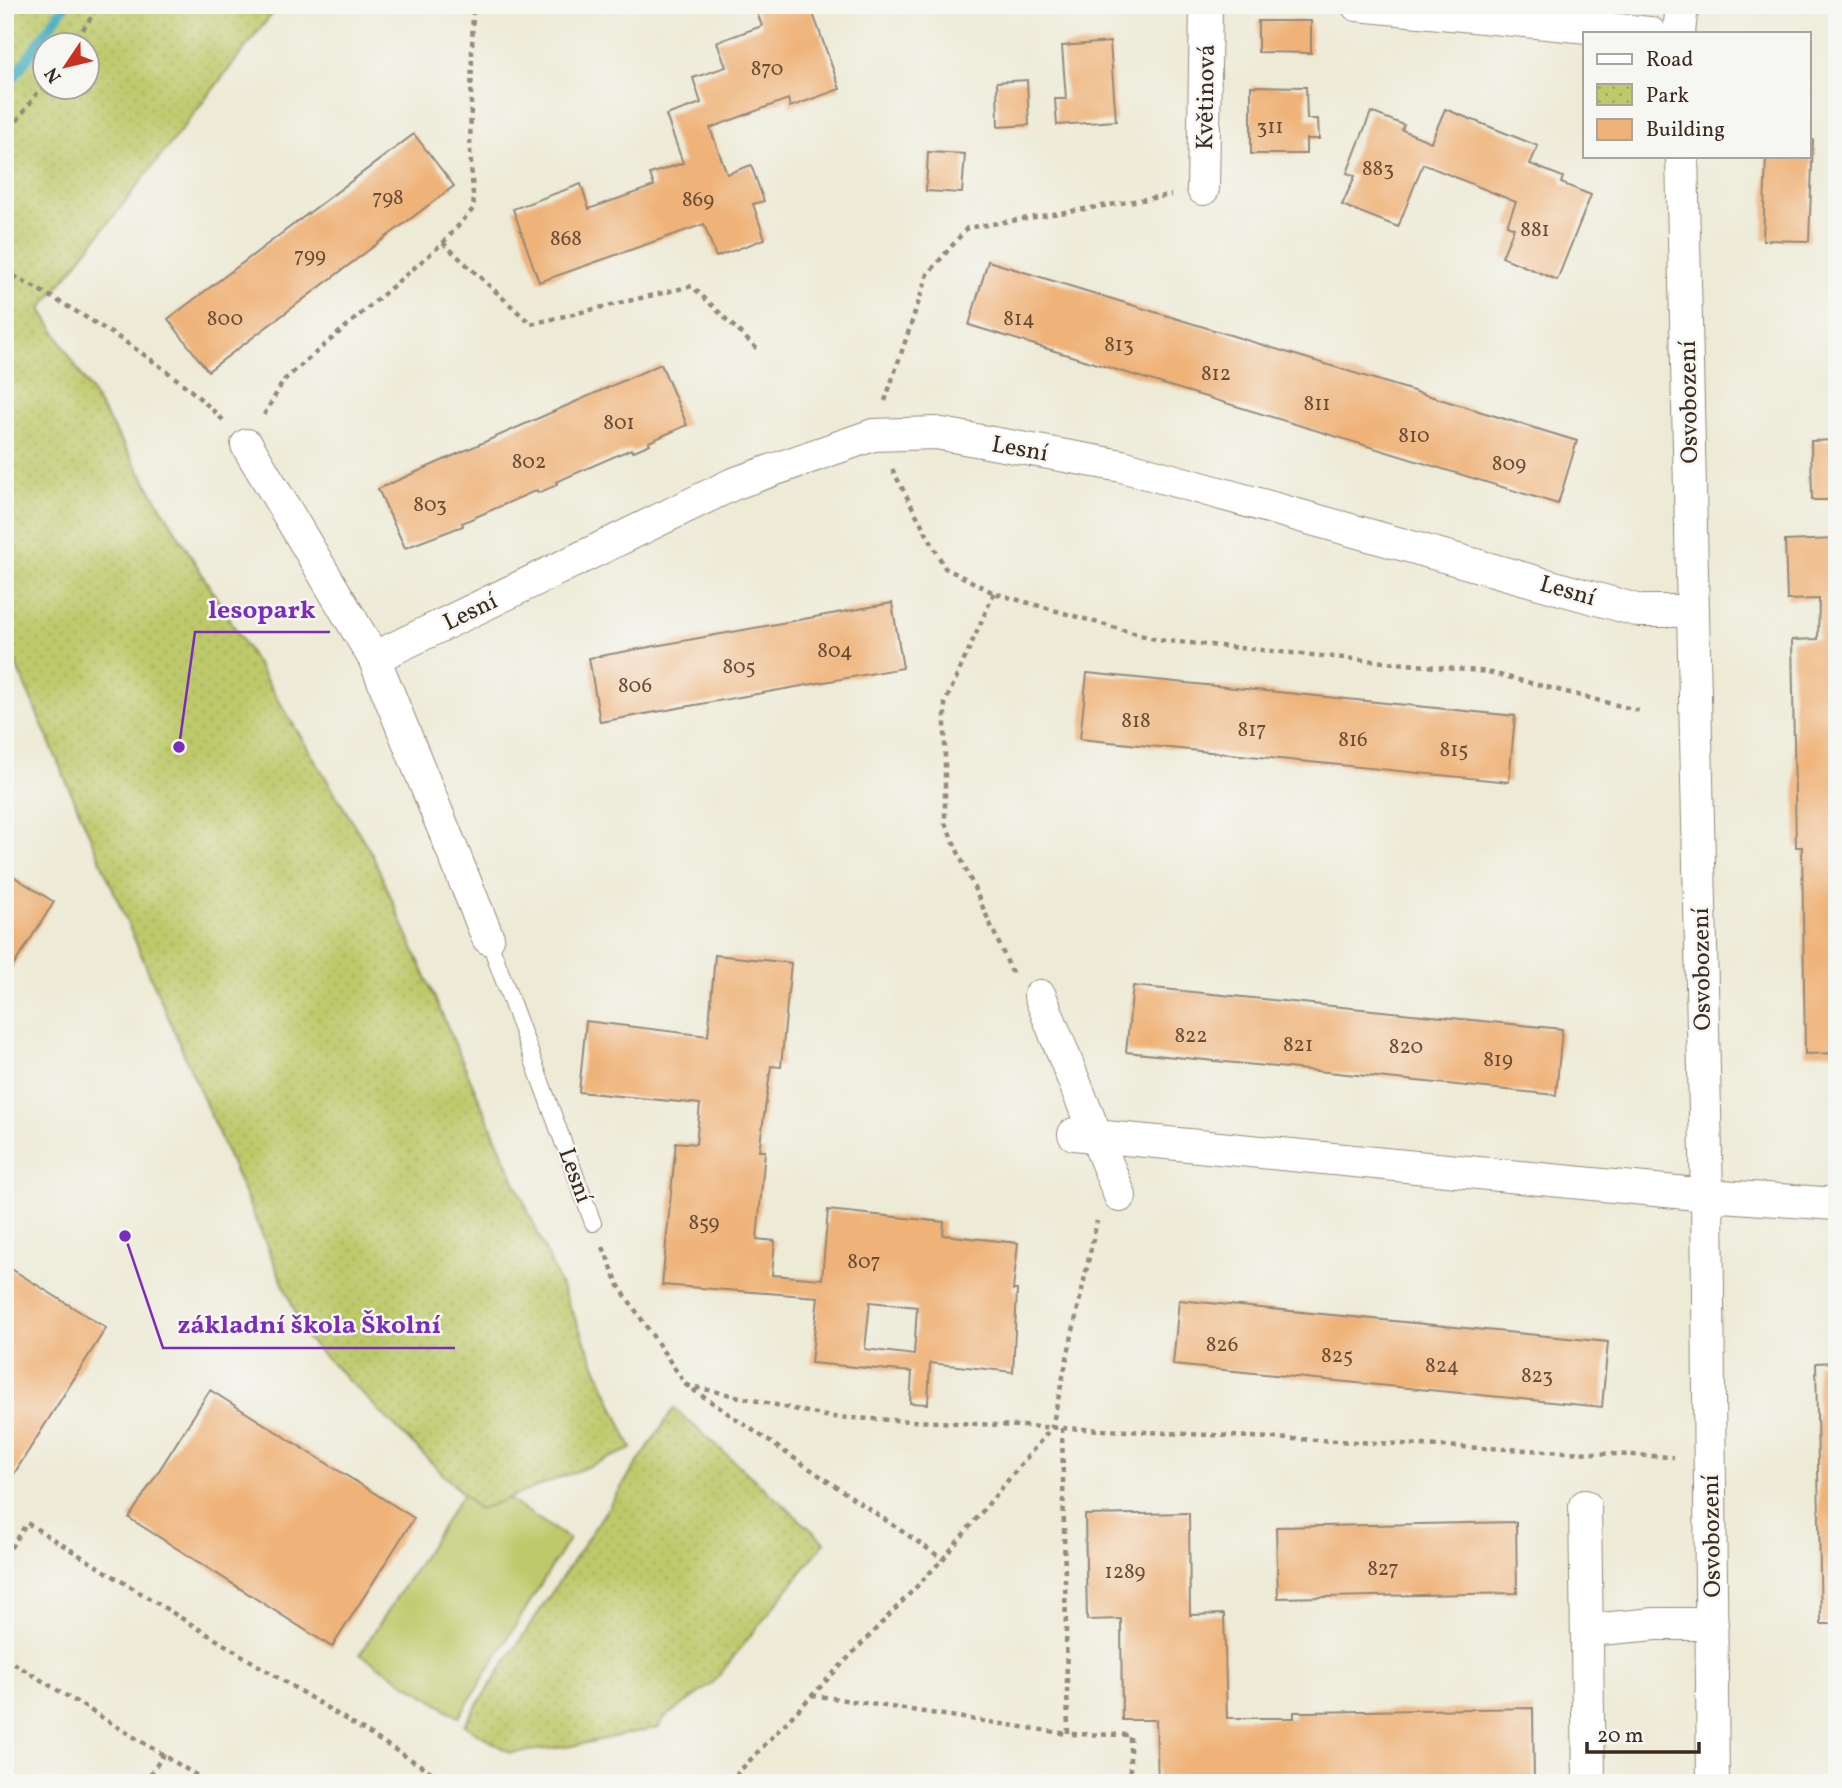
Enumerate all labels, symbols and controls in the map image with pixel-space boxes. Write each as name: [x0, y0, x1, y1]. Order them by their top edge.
north arrow: [32, 32, 102, 102]
legend: [1583, 32, 1811, 158]
street label: Květinová: [1189, 44, 1225, 150]
text: Road: [1646, 46, 1693, 75]
house number: 870: [751, 55, 783, 84]
text: N: [39, 61, 68, 88]
text: Park: [1646, 82, 1689, 111]
house number: 311: [1256, 113, 1284, 142]
text: Building: [1646, 116, 1725, 145]
house number: 883: [1362, 155, 1394, 184]
house number: 798: [372, 184, 404, 213]
house number: 869: [682, 186, 714, 215]
house number: 881: [1520, 216, 1550, 245]
house number: 868: [550, 225, 582, 254]
house number: 799: [294, 242, 326, 271]
house number: 800: [207, 305, 243, 334]
house number: 814: [1003, 305, 1035, 334]
house number: 813: [1104, 331, 1134, 360]
street label: Osvobození: [1672, 340, 1708, 464]
house number: 812: [1201, 360, 1231, 389]
house number: 811: [1304, 390, 1330, 419]
house number: 801: [603, 409, 635, 438]
house number: 810: [1398, 422, 1430, 451]
street label: Lesní: [989, 428, 1050, 472]
house number: 802: [512, 448, 546, 477]
house number: 809: [1492, 450, 1526, 479]
house number: 803: [413, 491, 447, 520]
street label: Lesní: [1536, 568, 1599, 616]
callout: lesopark: [195, 585, 330, 632]
street label: Lesní: [438, 585, 504, 640]
text: lesopark: [208, 593, 316, 629]
house number: 804: [817, 637, 853, 666]
house number: 805: [722, 653, 756, 682]
house number: 806: [618, 672, 652, 701]
house number: 818: [1121, 707, 1151, 736]
house number: 817: [1237, 716, 1267, 745]
house number: 816: [1338, 726, 1368, 755]
house number: 815: [1440, 736, 1468, 765]
street label: Osvobození: [1685, 907, 1721, 1031]
house number: 822: [1174, 1022, 1208, 1051]
house number: 821: [1283, 1031, 1313, 1060]
house number: 820: [1389, 1033, 1423, 1062]
house number: 819: [1483, 1046, 1513, 1075]
street label: Lesní: [548, 1143, 600, 1208]
house number: 859: [688, 1209, 720, 1238]
house number: 807: [847, 1248, 881, 1277]
callout: základní škola Školní: [163, 1301, 455, 1348]
text: základní škola Školní: [177, 1308, 441, 1344]
house number: 826: [1206, 1331, 1238, 1360]
house number: 825: [1321, 1342, 1353, 1371]
house number: 824: [1425, 1352, 1459, 1381]
house number: 823: [1521, 1362, 1553, 1391]
street label: Osvobození: [1695, 1474, 1731, 1598]
house number: 827: [1367, 1555, 1399, 1584]
house number: 1289: [1105, 1558, 1146, 1587]
scale bar: [1587, 1711, 1699, 1755]
text: 20 m: [1597, 1722, 1643, 1751]

